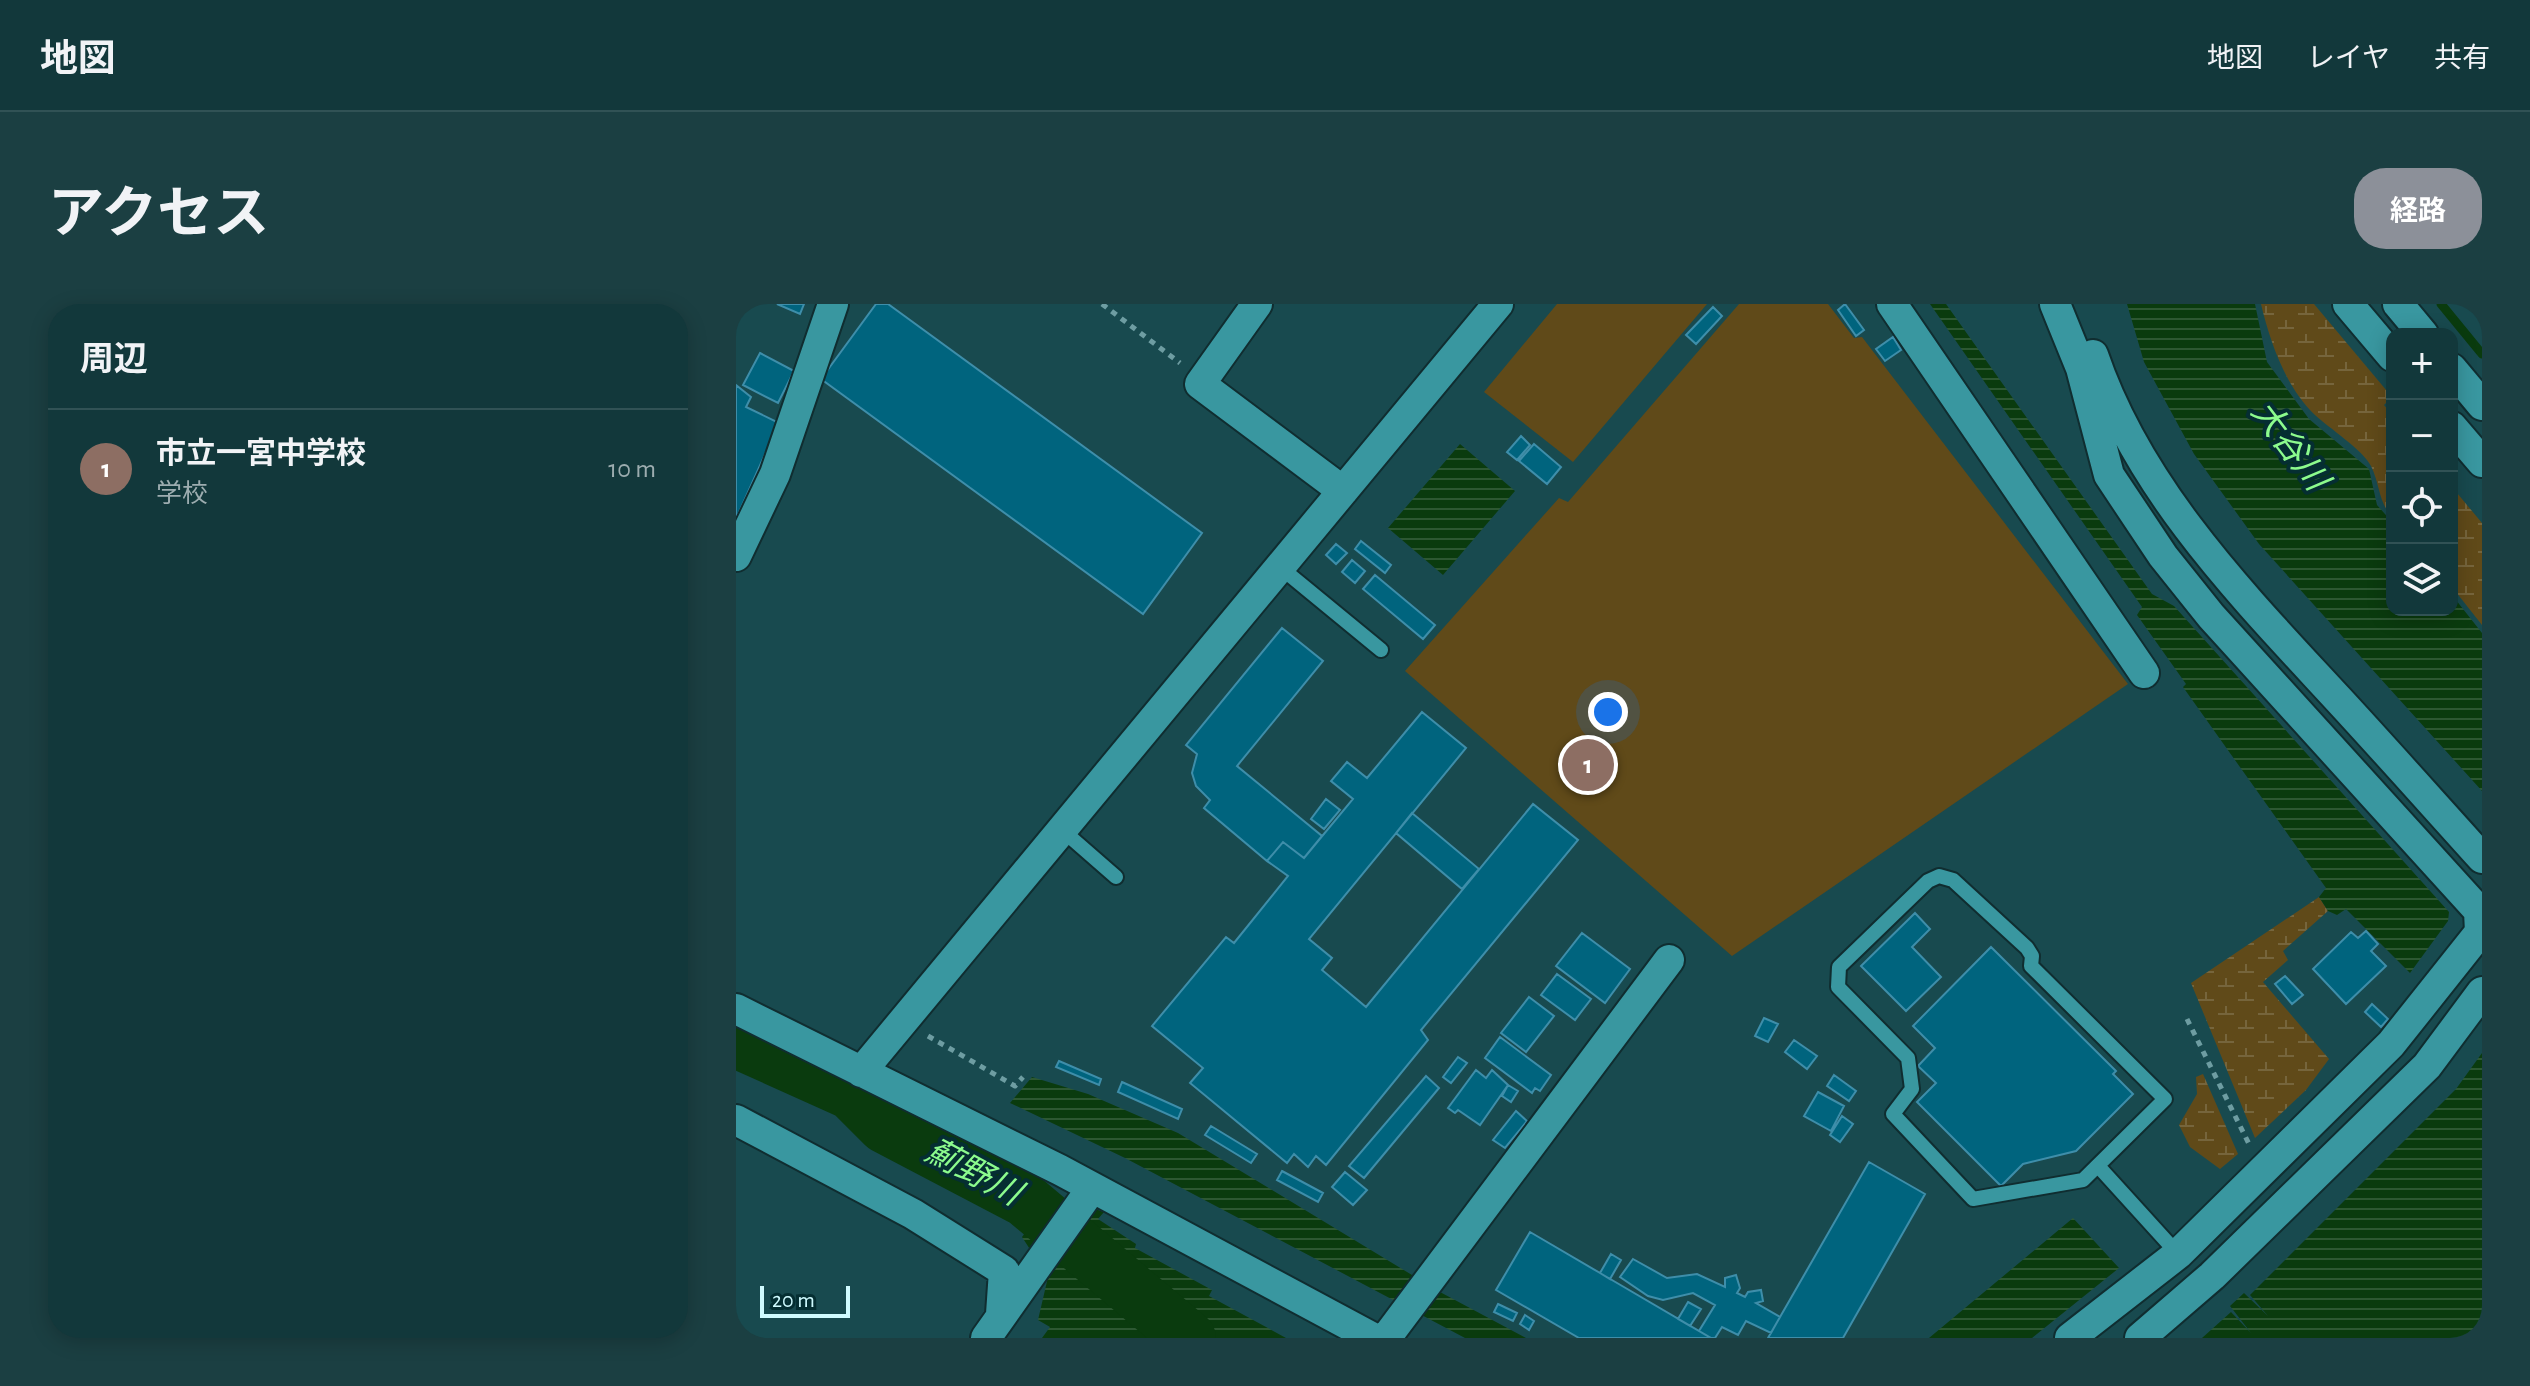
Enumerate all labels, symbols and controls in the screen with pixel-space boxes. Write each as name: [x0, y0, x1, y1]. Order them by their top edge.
text: 地図: [40, 41, 116, 79]
text: 地図: [2207, 45, 2263, 73]
text: レイヤ: [2307, 45, 2390, 73]
text: 共有: [2434, 45, 2490, 73]
button: 経路: [2354, 168, 2482, 249]
text: アクセス: [48, 187, 269, 243]
map controls: [2386, 328, 2458, 616]
button: +: [2386, 328, 2458, 400]
text: 周辺: [80, 343, 148, 377]
water label: 大谷川: [2245, 394, 2337, 499]
button: −: [2386, 400, 2458, 472]
text: 市立一宮中学校: [156, 439, 366, 469]
text: 1: [101, 456, 111, 482]
text: 10 m: [608, 456, 656, 482]
button: locate: [2386, 472, 2458, 544]
text: 学校: [156, 481, 208, 507]
button: layers: [2386, 544, 2458, 616]
your location: [1588, 692, 1628, 732]
pin: 1: [1562, 735, 1614, 795]
water label: 薊野川: [920, 1132, 1030, 1213]
scale bar: [760, 1282, 850, 1318]
text: 20 m: [772, 1289, 815, 1311]

